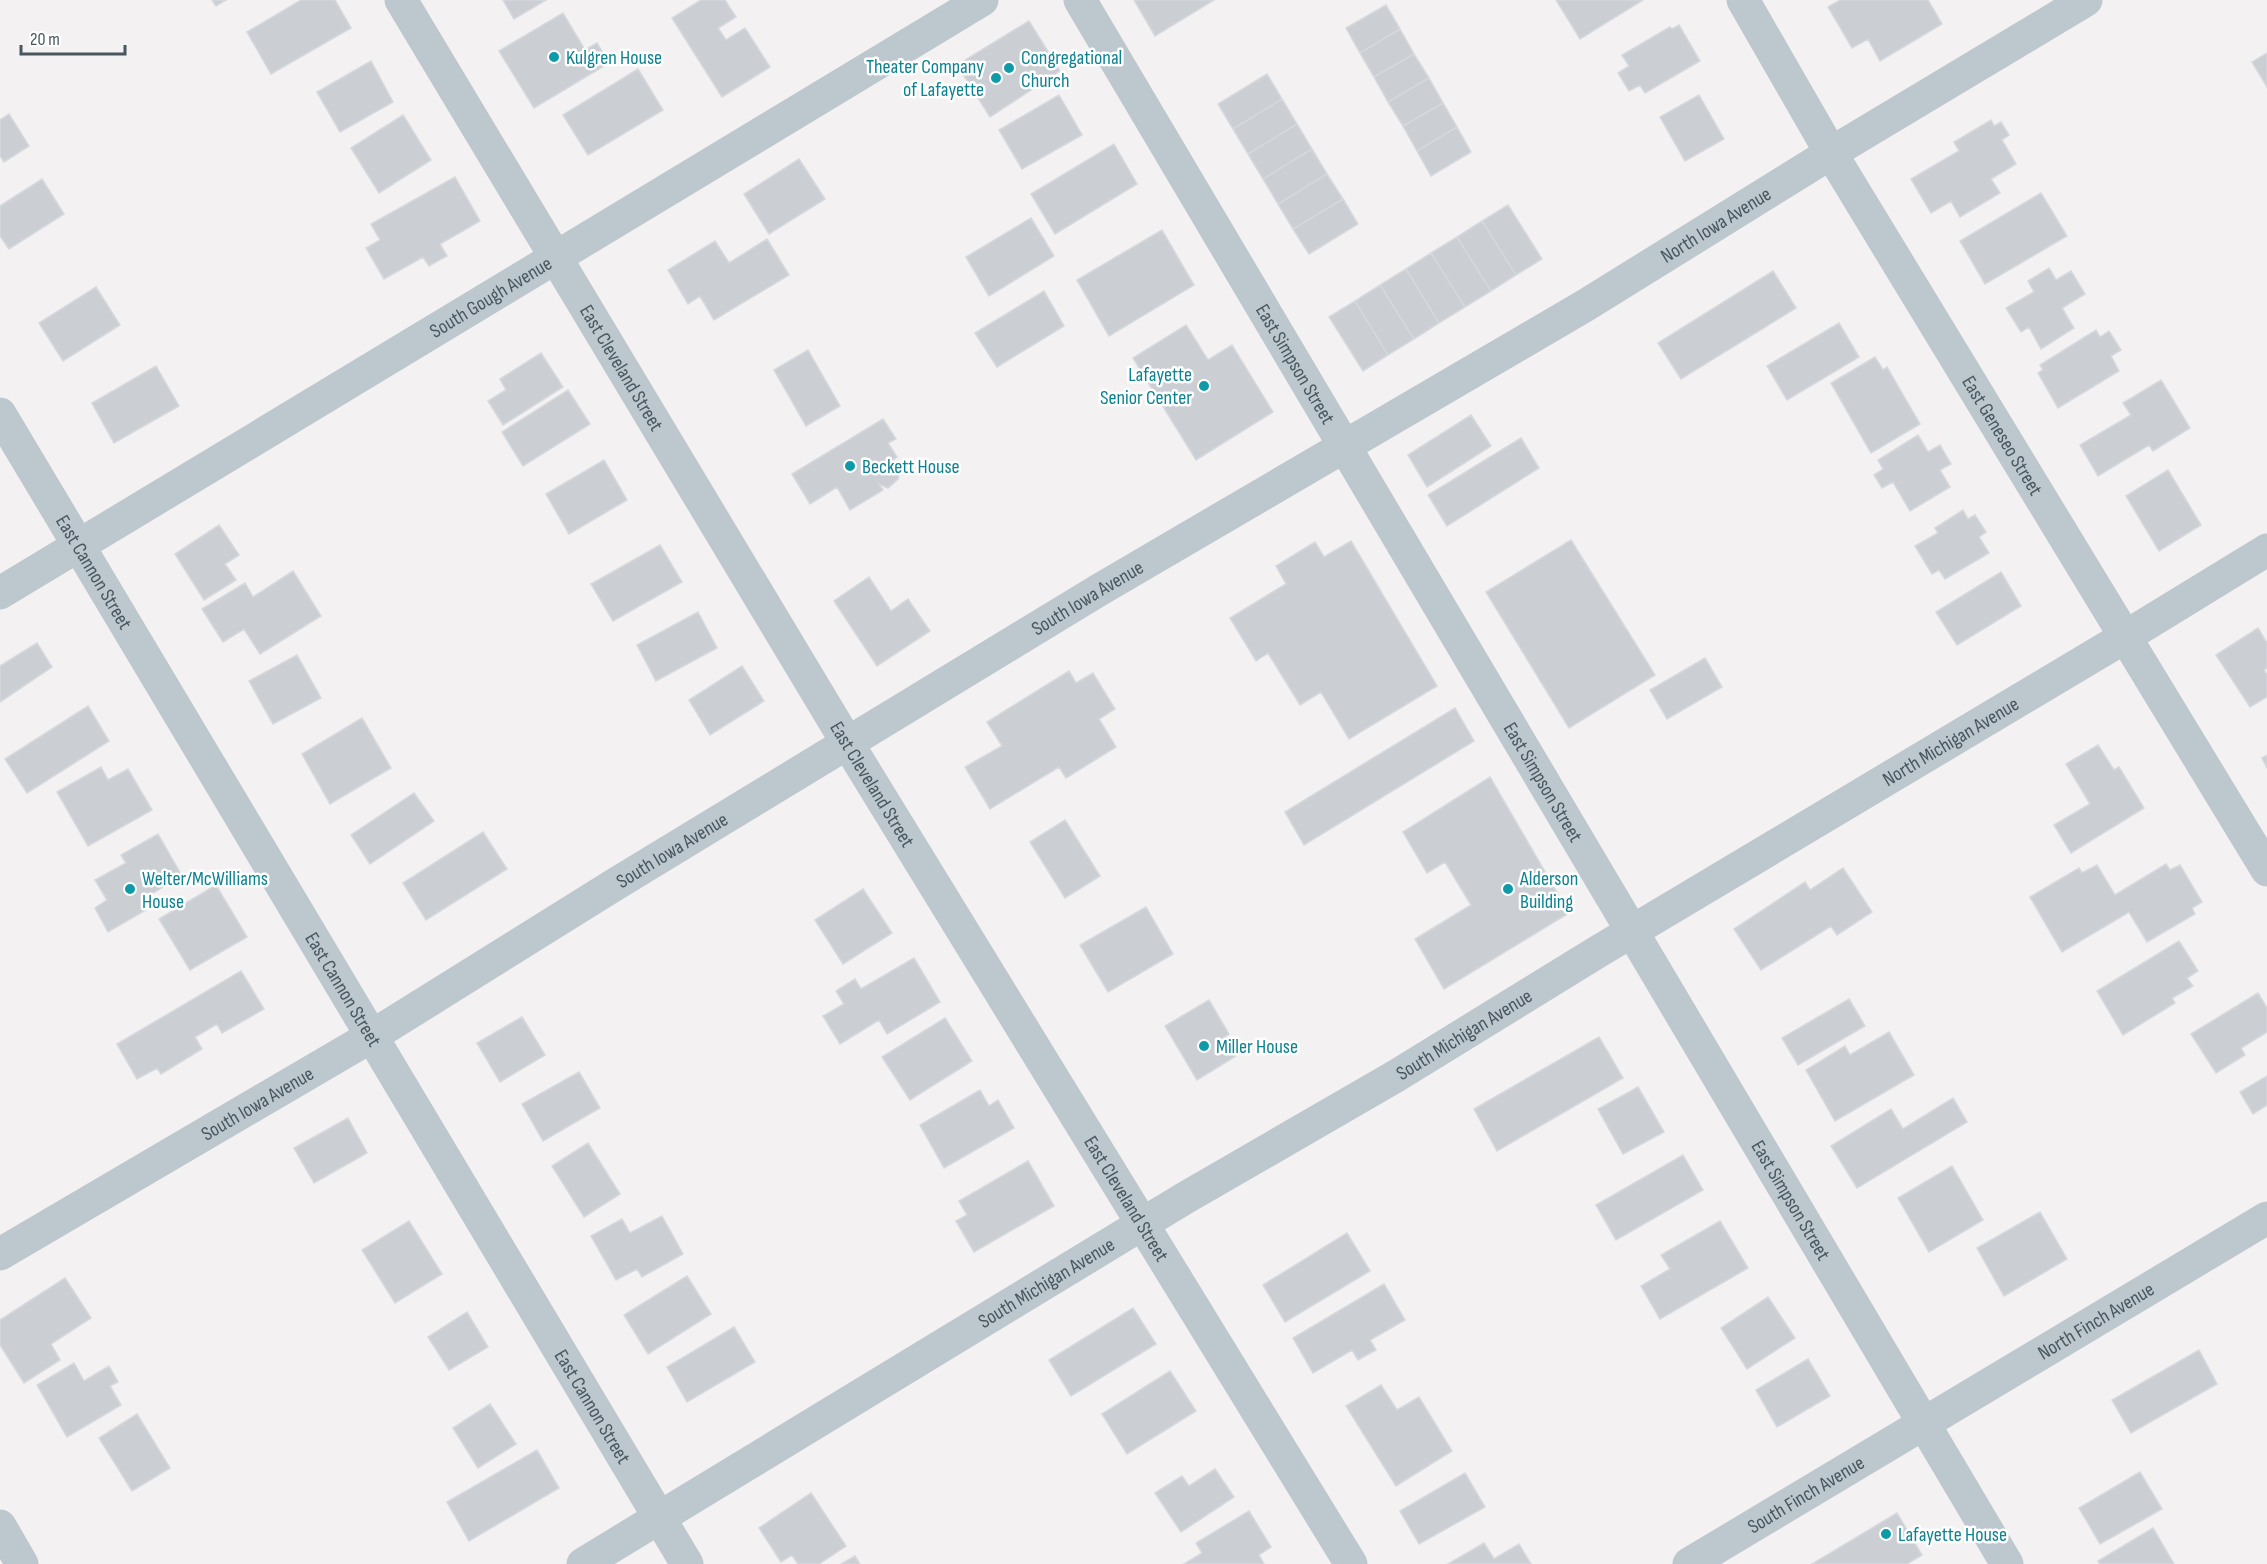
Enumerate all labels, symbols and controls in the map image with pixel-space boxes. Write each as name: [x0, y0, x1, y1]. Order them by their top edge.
scale bar: [21, 18, 124, 56]
text: 20 m: [30, 29, 60, 50]
place label: Kulgren House: [566, 46, 662, 70]
place label: Congregational Church: [1021, 46, 1122, 93]
marker: Kulgren House: [547, 50, 561, 64]
place label: Theater Company of Lafayette: [866, 55, 984, 102]
marker: Congregational Church: [1002, 61, 1016, 75]
marker: Theater Company of Lafayette: [989, 71, 1003, 85]
street label: North Iowa Avenue: [1657, 182, 1776, 269]
street label: South Gough Avenue: [426, 252, 557, 344]
street label: East Simpson Street: [1250, 300, 1340, 429]
street label: East Cleveland Street: [574, 301, 668, 436]
place label: Lafayette Senior Center: [1100, 363, 1192, 410]
street label: East Geneseo Street: [1956, 372, 2047, 500]
marker: Lafayette Senior Center: [1197, 379, 1211, 393]
place label: Beckett House: [862, 455, 960, 479]
marker: Beckett House: [843, 459, 857, 473]
street label: East Cannon Street: [50, 511, 137, 634]
street label: South Iowa Avenue: [1027, 556, 1148, 641]
street label: North Michigan Avenue: [1879, 692, 2023, 792]
street label: East Cleveland Street: [824, 717, 919, 852]
street label: East Simpson Street: [1498, 718, 1587, 847]
street label: South Iowa Avenue: [612, 808, 732, 894]
place label: Welter/McWilliams House: [142, 867, 268, 914]
place label: Alderson Building: [1519, 867, 1578, 914]
marker: Welter/McWilliams House: [123, 882, 137, 896]
marker: Alderson Building: [1501, 882, 1515, 896]
street label: East Cannon Street: [299, 928, 386, 1051]
street label: South Michigan Avenue: [1392, 984, 1537, 1086]
place label: Miller House: [1216, 1035, 1298, 1059]
marker: Miller House: [1197, 1039, 1211, 1053]
street label: South Iowa Avenue: [197, 1062, 318, 1146]
street label: East Cleveland Street: [1078, 1132, 1173, 1266]
street label: East Simpson Street: [1746, 1136, 1835, 1265]
street label: South Michigan Avenue: [974, 1233, 1119, 1334]
street label: North Finch Avenue: [2034, 1277, 2159, 1365]
street label: East Cannon Street: [549, 1346, 635, 1468]
street label: South Finch Avenue: [1743, 1451, 1869, 1539]
place label: Lafayette House: [1898, 1523, 2007, 1547]
marker: Lafayette House: [1879, 1527, 1893, 1541]

